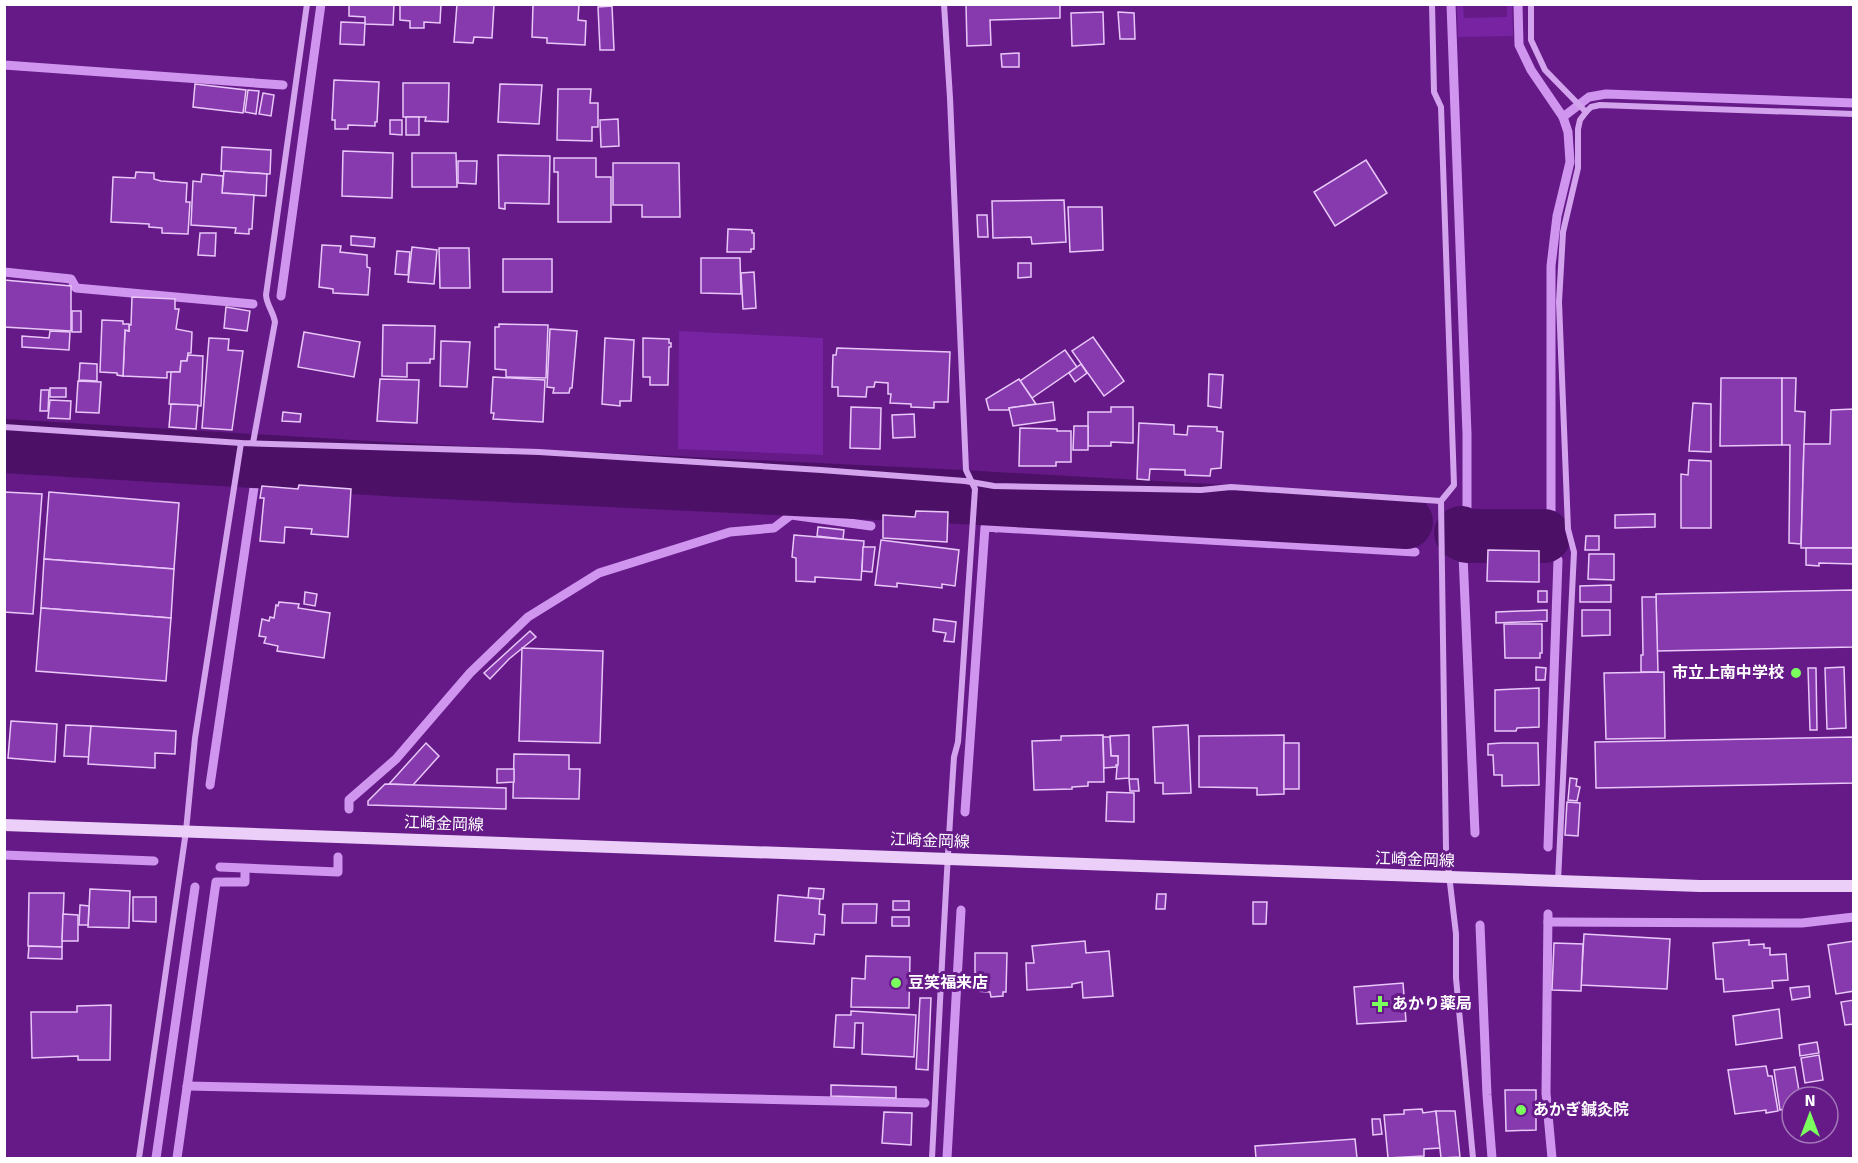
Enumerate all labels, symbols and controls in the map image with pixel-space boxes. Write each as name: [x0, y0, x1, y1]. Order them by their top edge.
place label: 市立上南中学校: [1672, 663, 1784, 683]
marker: 市立上南中学校: [1789, 666, 1803, 680]
street label: 江崎金岡線: [404, 813, 484, 835]
street label: 江崎金岡線: [890, 830, 970, 852]
street label: 江崎金岡線: [1375, 849, 1455, 871]
place label: 豆笑福来店: [908, 973, 988, 993]
marker: 豆笑福来店: [889, 976, 903, 990]
place label: あかり薬局: [1392, 994, 1472, 1014]
marker: あかり薬局: [1373, 997, 1387, 1011]
north arrow: [1780, 1085, 1840, 1145]
text: N: [1804, 1091, 1816, 1111]
place label: あかぎ鍼灸院: [1533, 1100, 1629, 1120]
marker: あかぎ鍼灸院: [1514, 1103, 1528, 1117]

